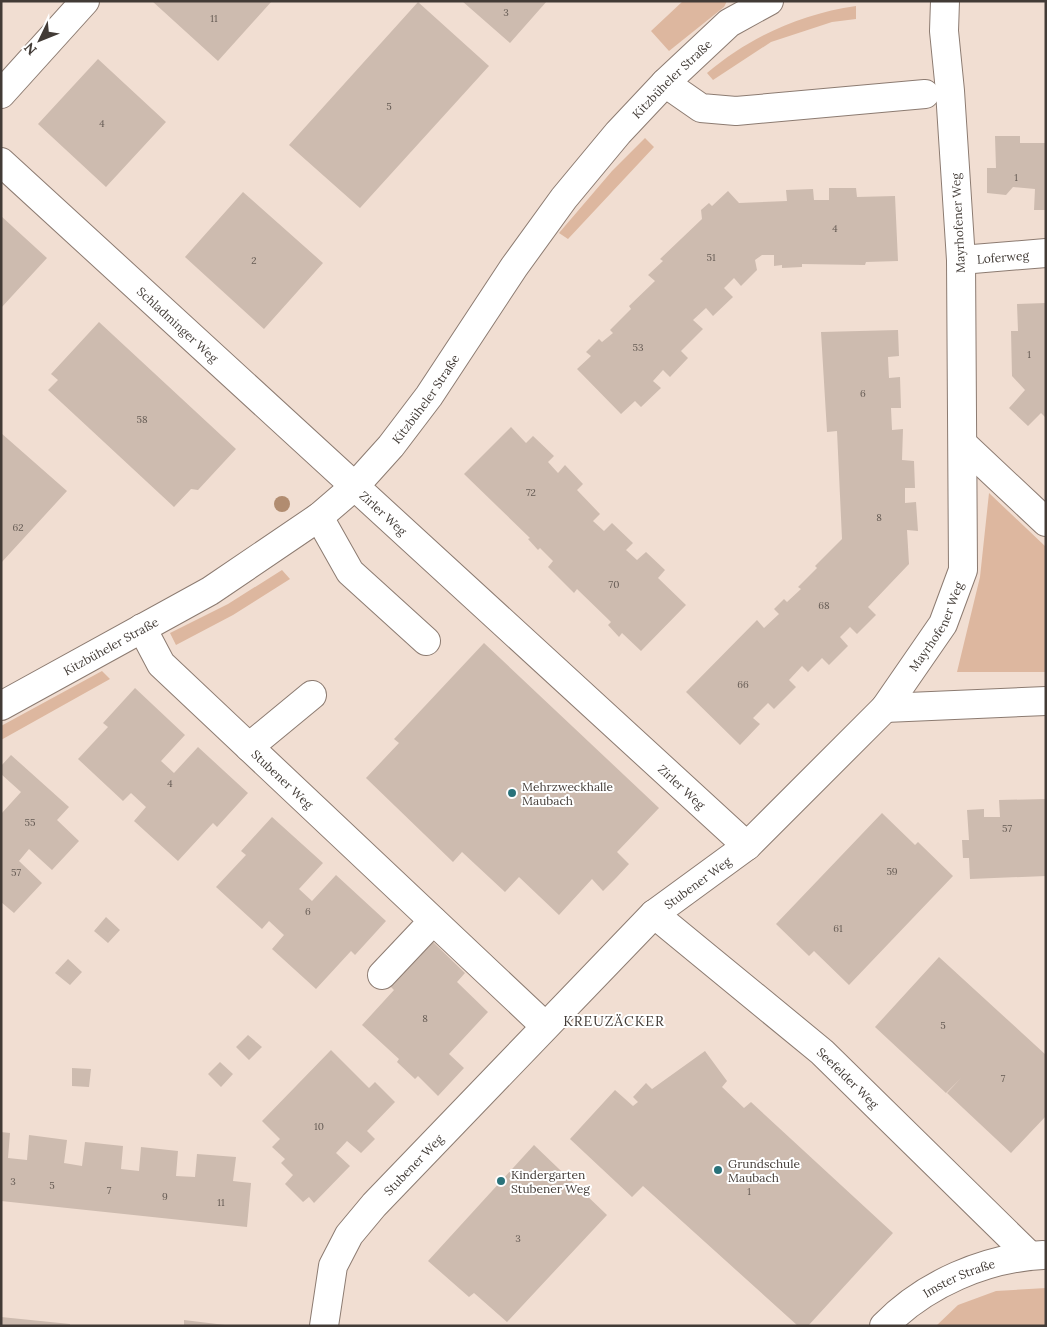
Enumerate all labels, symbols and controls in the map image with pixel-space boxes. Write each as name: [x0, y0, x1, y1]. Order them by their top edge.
house number: 3: [503, 6, 509, 19]
house number: 11: [210, 12, 218, 25]
north arrow: [15, 15, 65, 65]
street label: Kitzbüheler Straße: [629, 36, 715, 121]
text: N: [20, 39, 41, 59]
house number: 5: [386, 100, 392, 113]
house number: 4: [99, 117, 105, 130]
house number: 1: [1014, 171, 1018, 184]
street label: Mayrhofener Weg: [948, 172, 968, 273]
house number: 4: [832, 222, 838, 235]
street label: Loferweg: [976, 247, 1030, 266]
house number: 51: [706, 251, 716, 264]
house number: 2: [251, 254, 257, 267]
street label: Schladminger Weg: [134, 283, 222, 365]
house number: 53: [632, 341, 644, 354]
house number: 1: [1027, 348, 1031, 361]
street label: Kitzbüheler Straße: [388, 351, 462, 446]
house number: 6: [860, 387, 866, 400]
house number: 58: [136, 413, 148, 426]
house number: 72: [526, 486, 536, 499]
street label: Zirler Weg: [357, 487, 410, 538]
house number: 8: [876, 511, 882, 524]
house number: 62: [12, 521, 24, 534]
house number: 70: [609, 578, 619, 591]
street label: Mayrhofener Weg: [905, 579, 966, 674]
house number: 68: [818, 599, 830, 612]
street label: Kitzbüheler Straße: [60, 613, 161, 678]
house number: 66: [737, 678, 749, 691]
street label: Stubener Weg: [249, 746, 317, 812]
street label: Zirler Weg: [655, 761, 709, 812]
house number: 4: [167, 777, 173, 790]
place label: Mehrzweckhalle Maubach: [522, 779, 614, 808]
marker: Mehrzweckhalle Maubach: [506, 787, 518, 799]
house number: 55: [25, 816, 35, 829]
house number: 57: [1002, 822, 1012, 835]
street label: Stubener Weg: [661, 853, 734, 912]
house number: 59: [886, 865, 898, 878]
house number: 57: [11, 866, 21, 879]
house number: 6: [305, 905, 311, 918]
house number: 61: [833, 922, 843, 935]
house number: 8: [422, 1012, 428, 1025]
district label: KREUZÄCKER: [563, 1012, 665, 1030]
house number: 5: [940, 1019, 946, 1032]
street label: Seefelder Weg: [815, 1044, 882, 1111]
house number: 7: [1001, 1072, 1006, 1085]
house number: 10: [314, 1120, 324, 1133]
street label: Stubener Weg: [380, 1130, 446, 1198]
place label: Grundschule Maubach: [728, 1156, 801, 1185]
marker: Grundschule Maubach: [712, 1164, 724, 1176]
place label: Kindergarten Stubener Weg: [511, 1167, 590, 1196]
house number: 3: [10, 1175, 16, 1188]
marker: Kindergarten Stubener Weg: [495, 1175, 507, 1187]
house number: 5: [49, 1179, 55, 1192]
house number: 7: [107, 1184, 112, 1197]
house number: 1: [747, 1185, 751, 1198]
house number: 9: [162, 1190, 168, 1203]
house number: 11: [217, 1196, 225, 1209]
house number: 3: [515, 1232, 521, 1245]
street label: Imster Straße: [920, 1255, 997, 1300]

